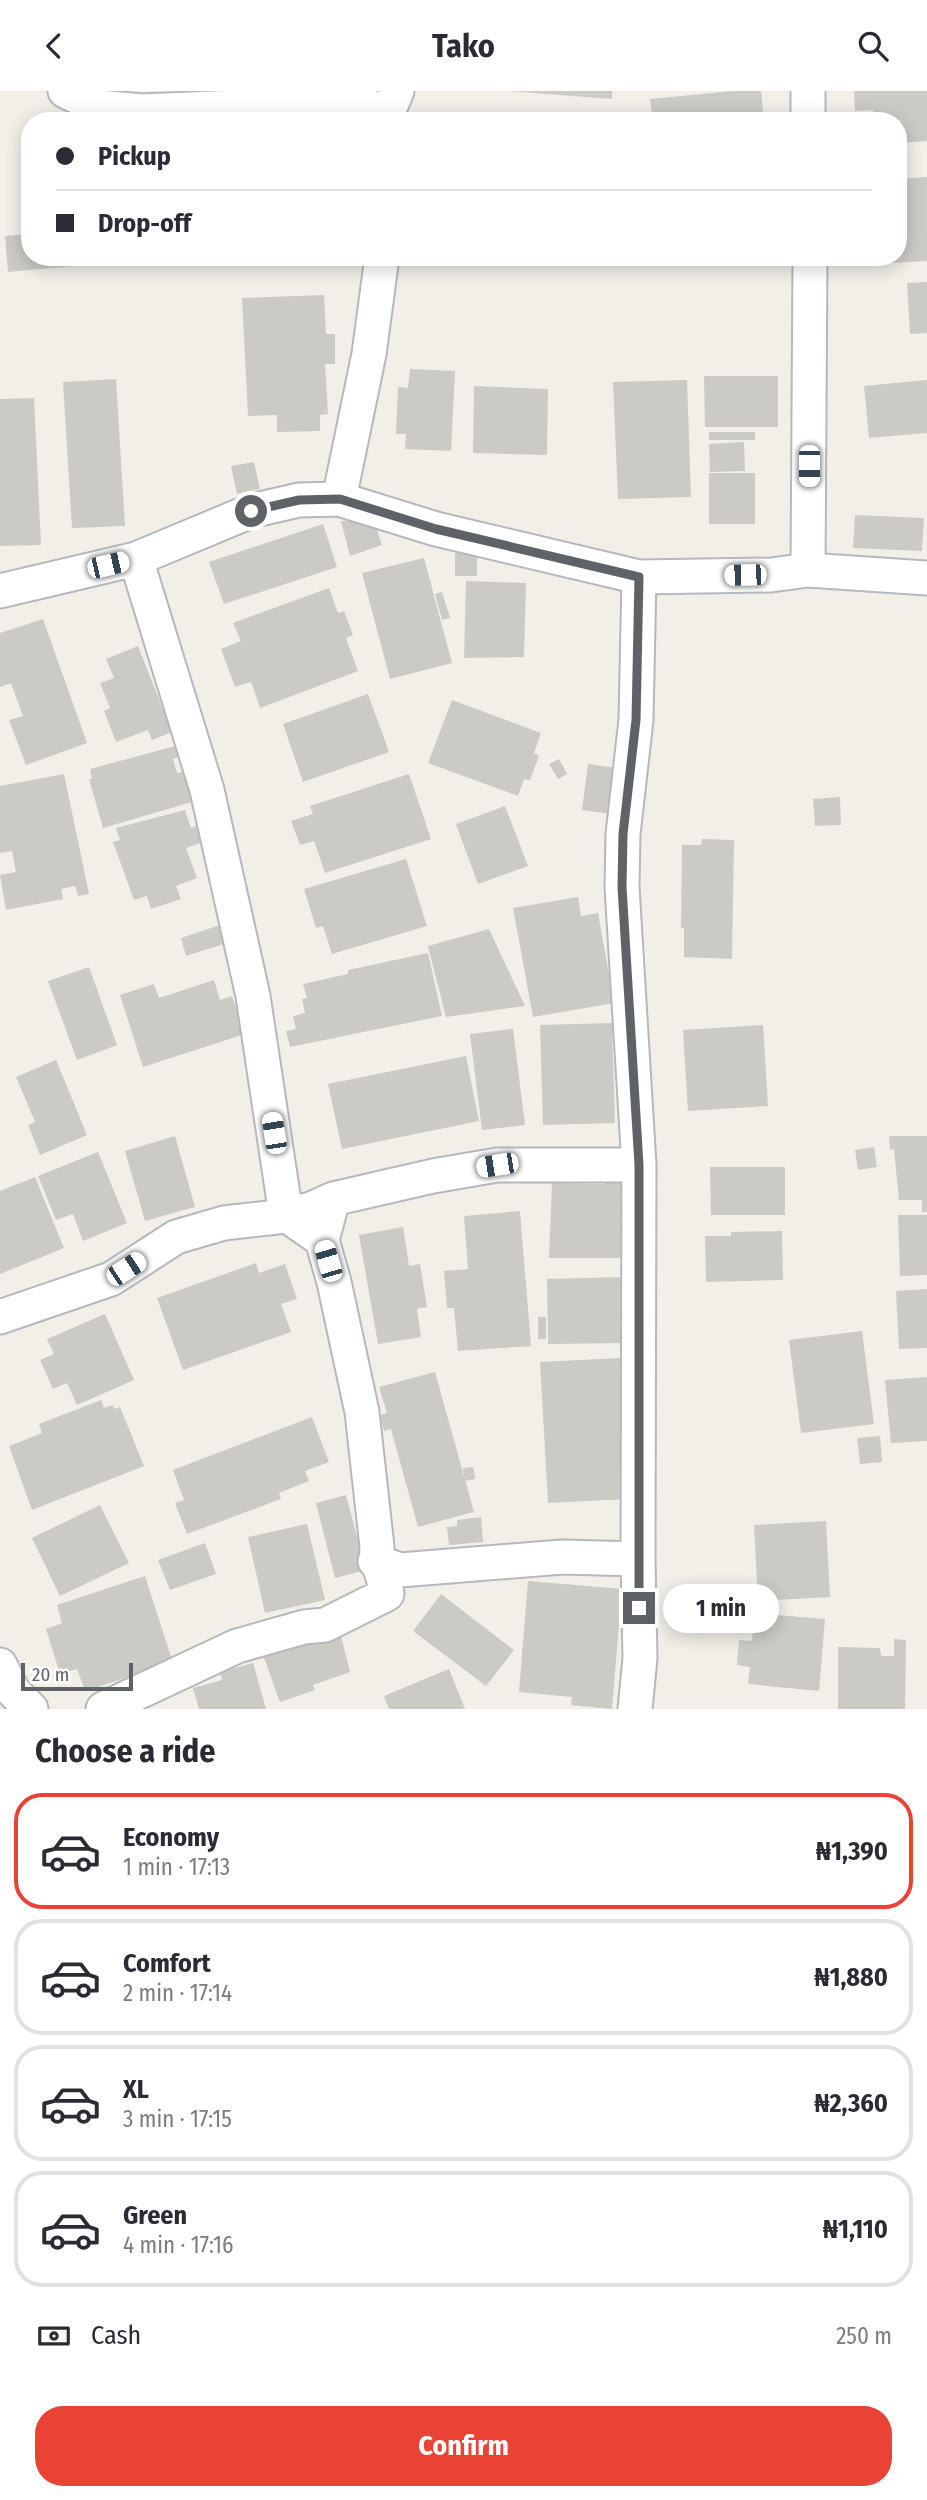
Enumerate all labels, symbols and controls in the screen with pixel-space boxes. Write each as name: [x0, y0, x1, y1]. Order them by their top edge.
icon: back: [35, 27, 73, 65]
text: Tako: [432, 27, 495, 65]
icon: search: [854, 27, 892, 65]
text: Pickup: [98, 141, 171, 172]
text: Drop-off: [98, 208, 191, 239]
car: [799, 445, 820, 487]
route start: [235, 495, 267, 527]
car: [86, 550, 131, 580]
car: [724, 564, 767, 586]
car: [261, 1111, 288, 1155]
car: [475, 1151, 520, 1179]
car: [313, 1238, 344, 1284]
car: [103, 1249, 150, 1289]
callout: 1 min: [664, 1583, 779, 1633]
route end: [623, 1592, 655, 1624]
text: 1 min: [696, 1594, 746, 1622]
scale bar: [21, 1660, 133, 1692]
text: 20 m: [32, 1663, 69, 1686]
text: Choose a ride: [35, 1732, 216, 1770]
icon: car: [39, 1820, 102, 1883]
text: Economy: [123, 1822, 219, 1853]
text: ₦1,390: [816, 1836, 888, 1867]
text: 1 min · 17:13: [123, 1853, 230, 1881]
icon: car: [39, 1946, 102, 2009]
text: Comfort: [123, 1948, 211, 1979]
text: ₦1,880: [814, 1962, 888, 1993]
text: 2 min · 17:14: [123, 1979, 232, 2007]
icon: car: [39, 2072, 102, 2135]
text: XL: [123, 2074, 149, 2105]
text: ₦2,360: [814, 2088, 888, 2119]
text: 3 min · 17:15: [123, 2105, 232, 2133]
icon: car: [39, 2198, 102, 2261]
text: Green: [123, 2200, 187, 2231]
text: ₦1,110: [823, 2214, 888, 2245]
text: 4 min · 17:16: [123, 2231, 233, 2259]
icon: cash: [35, 2317, 73, 2355]
text: Cash: [91, 2320, 141, 2351]
text: 250 m: [836, 2322, 892, 2350]
button: Confirm: [35, 2406, 892, 2486]

